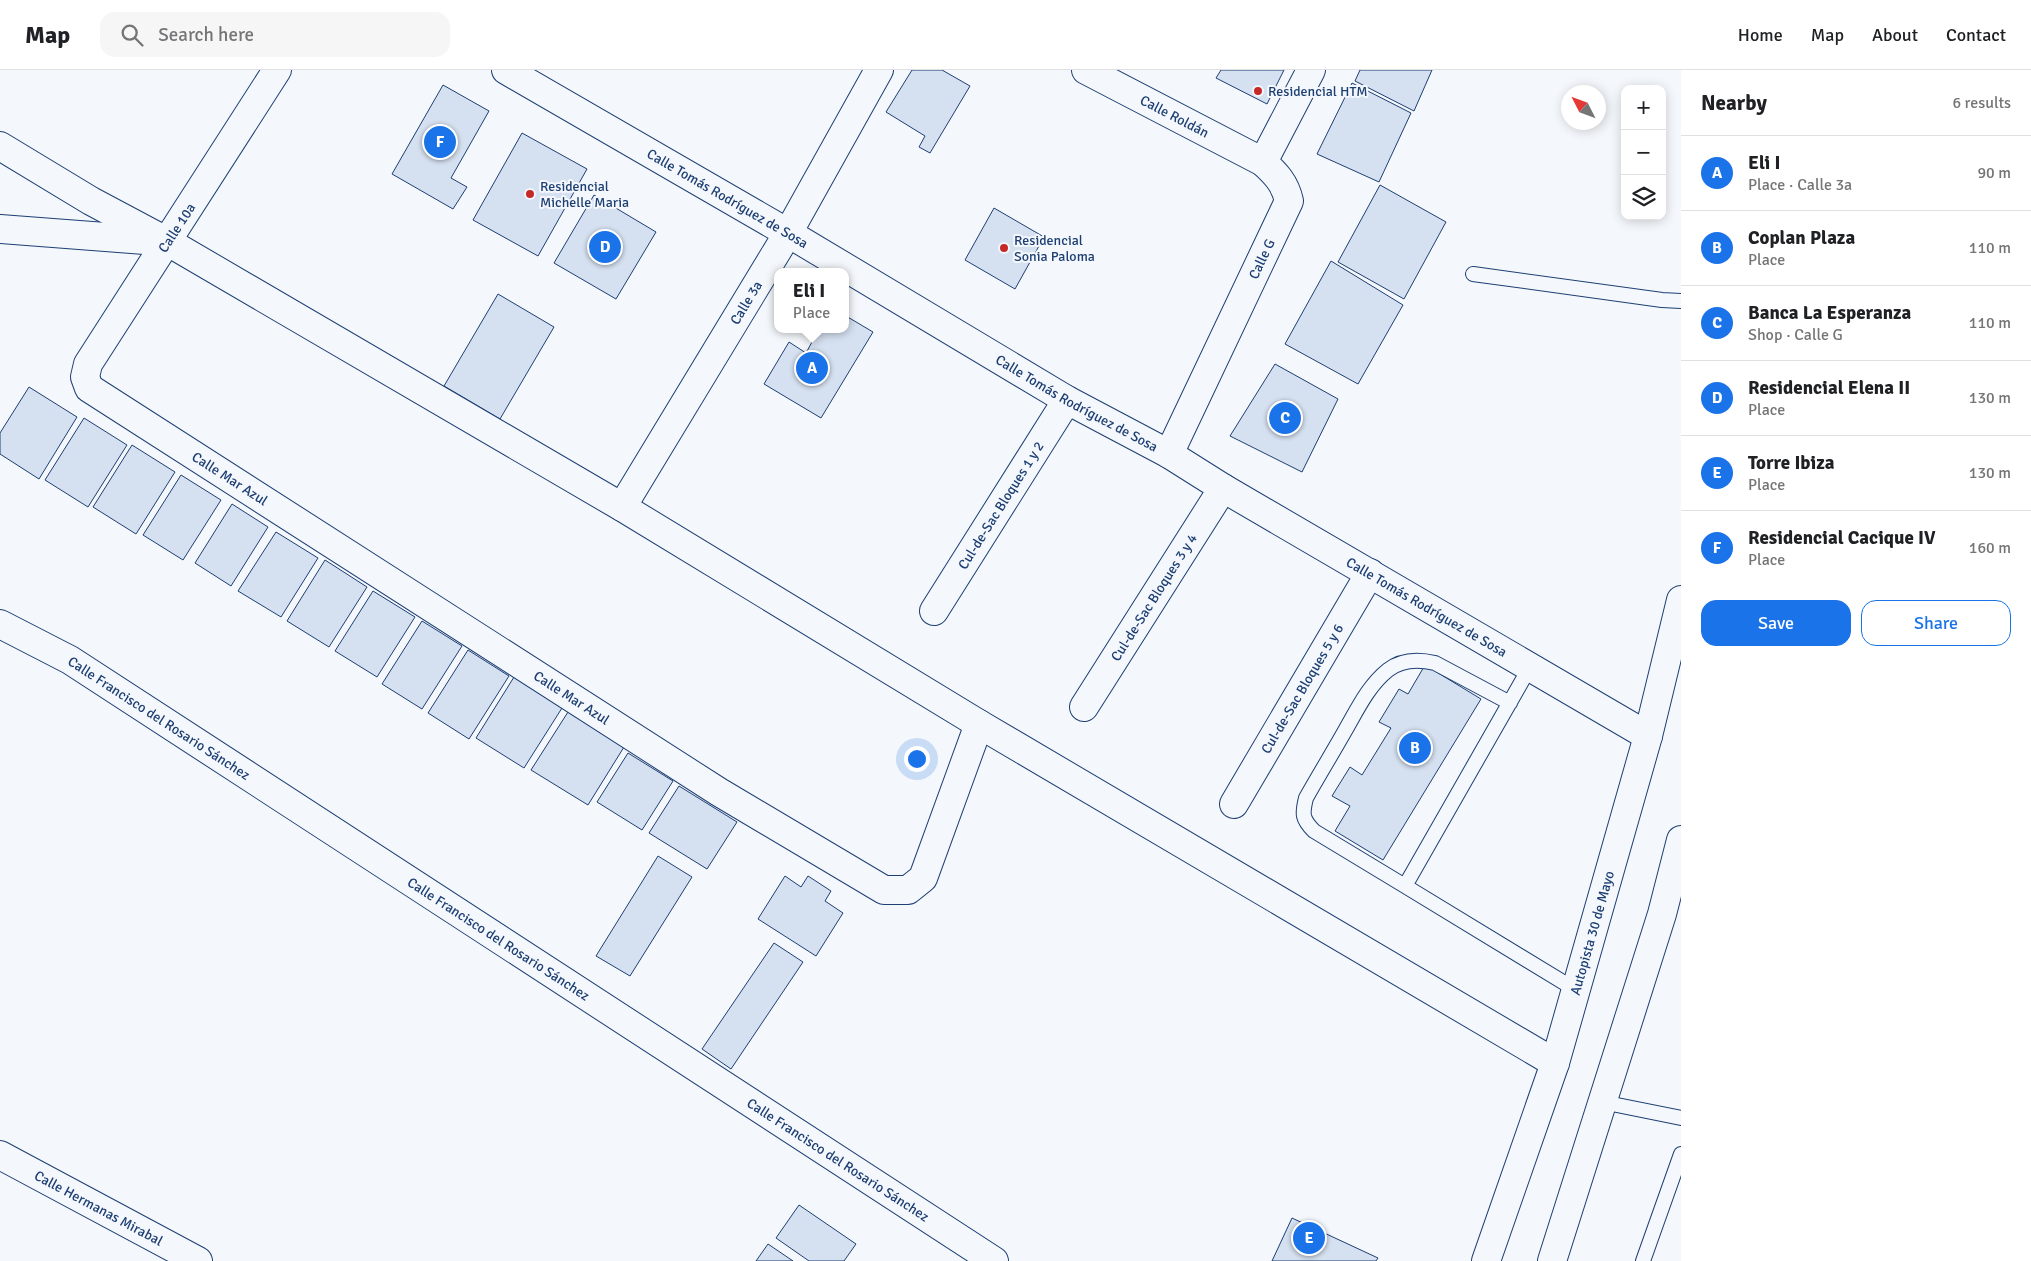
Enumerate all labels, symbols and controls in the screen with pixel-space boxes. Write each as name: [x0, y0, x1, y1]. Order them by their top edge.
search box: [100, 12, 450, 57]
text: Map: [25, 20, 70, 50]
icon: search: [118, 21, 146, 49]
text: Search here: [158, 23, 254, 47]
text: Home: [1738, 24, 1783, 46]
text: Map: [1811, 24, 1844, 46]
text: About: [1872, 24, 1918, 46]
text: Contact: [1946, 24, 2006, 46]
place label: Residencial HTM: [1268, 83, 1367, 100]
marker: Residencial HTM: [1252, 85, 1264, 97]
north arrow: [1561, 85, 1606, 130]
map controls: [1621, 85, 1666, 220]
button: +: [1621, 85, 1666, 130]
text: Nearby: [1701, 90, 1767, 116]
street label: Calle Roldán: [1137, 91, 1212, 141]
text: 6 results: [1952, 93, 2011, 113]
pin: F: [424, 123, 456, 161]
button: −: [1621, 130, 1666, 175]
street label: Calle Tomás Rodríguez de Sosa: [644, 145, 811, 252]
text: Eli I: [1748, 151, 1780, 175]
text: A: [1712, 163, 1722, 183]
text: 90 m: [1977, 163, 2011, 183]
button: layers: [1621, 175, 1666, 220]
text: Place · Calle 3a: [1748, 175, 1852, 195]
place label: Residencial Michelle Maria: [540, 178, 629, 211]
marker: Residencial Michelle Maria: [524, 188, 536, 200]
street label: Calle 10a: [155, 200, 199, 256]
text: Coplan Plaza: [1748, 226, 1855, 250]
pin: D: [589, 228, 621, 266]
place label: Residencial Sonia Paloma: [1014, 232, 1095, 265]
street label: Calle G: [1245, 236, 1278, 282]
text: B: [1712, 238, 1722, 258]
text: 110 m: [1969, 238, 2011, 258]
marker: Residencial Sonia Paloma: [998, 242, 1010, 254]
text: Place: [1748, 250, 1785, 270]
popup: [774, 268, 849, 333]
street label: Calle 3a: [726, 278, 766, 328]
text: Eli I: [793, 279, 825, 303]
text: Banca La Esperanza: [1748, 301, 1911, 325]
text: Place: [793, 303, 830, 323]
text: C: [1712, 313, 1722, 333]
text: 110 m: [1969, 313, 2011, 333]
text: Shop · Calle G: [1748, 325, 1843, 345]
pin: A: [796, 349, 828, 387]
street label: Calle Tomás Rodríguez de Sosa: [993, 351, 1161, 455]
text: Residencial Elena II: [1748, 376, 1910, 400]
text: D: [1712, 388, 1722, 408]
text: 130 m: [1969, 388, 2011, 408]
pin: C: [1269, 399, 1301, 437]
text: Place: [1748, 400, 1785, 420]
street label: Cul-de-Sac Bloques 1 y 2: [954, 438, 1047, 572]
street label: Calle Mar Azul: [189, 448, 271, 509]
text: Torre Ibiza: [1748, 451, 1834, 475]
text: E: [1712, 463, 1722, 483]
text: 130 m: [1969, 463, 2011, 483]
text: Place: [1748, 475, 1785, 495]
text: Residencial Cacique IV: [1748, 526, 1936, 550]
street label: Cul-de-Sac Bloques 3 y 4: [1107, 530, 1201, 664]
text: F: [1713, 538, 1721, 558]
text: 160 m: [1969, 538, 2011, 558]
text: Place: [1748, 550, 1785, 570]
street label: Calle Tomás Rodríguez de Sosa: [1343, 553, 1510, 660]
button: Save: [1701, 600, 1851, 646]
button: Share: [1861, 600, 2011, 646]
street label: Cul-de-Sac Bloques 5 y 6: [1257, 621, 1347, 756]
street label: Calle Francisco del Rosario Sánchez: [65, 653, 253, 783]
street label: Calle Mar Azul: [531, 667, 613, 728]
pin: B: [1399, 729, 1431, 767]
your location: [904, 746, 930, 772]
street label: Autopista 30 de Mayo: [1566, 869, 1618, 997]
street label: Calle Francisco del Rosario Sánchez: [404, 873, 593, 1004]
street label: Calle Francisco del Rosario Sánchez: [744, 1094, 932, 1225]
street label: Calle Hermanas Mirabal: [32, 1167, 166, 1249]
pin: E: [1293, 1219, 1325, 1257]

